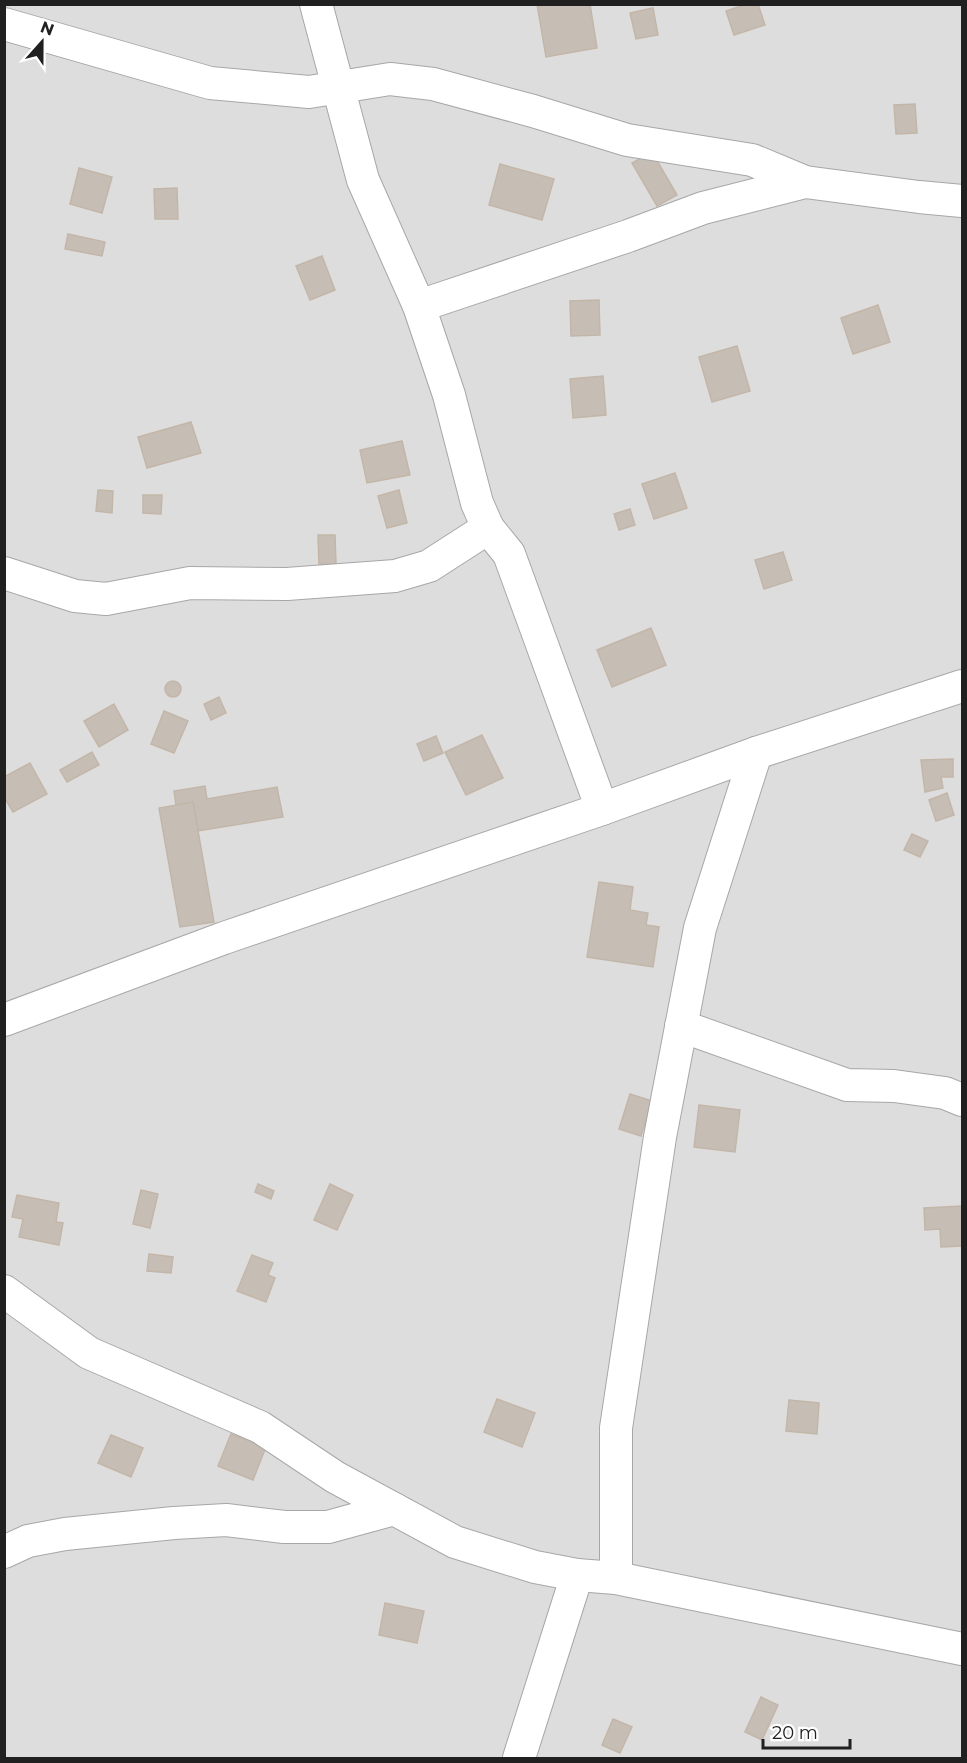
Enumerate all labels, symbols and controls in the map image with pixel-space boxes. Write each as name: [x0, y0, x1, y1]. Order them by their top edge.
north arrow: [12, 12, 72, 72]
text: N: [38, 17, 57, 40]
scale bar: [763, 1712, 850, 1750]
text: 20 m: [772, 1722, 818, 1744]

